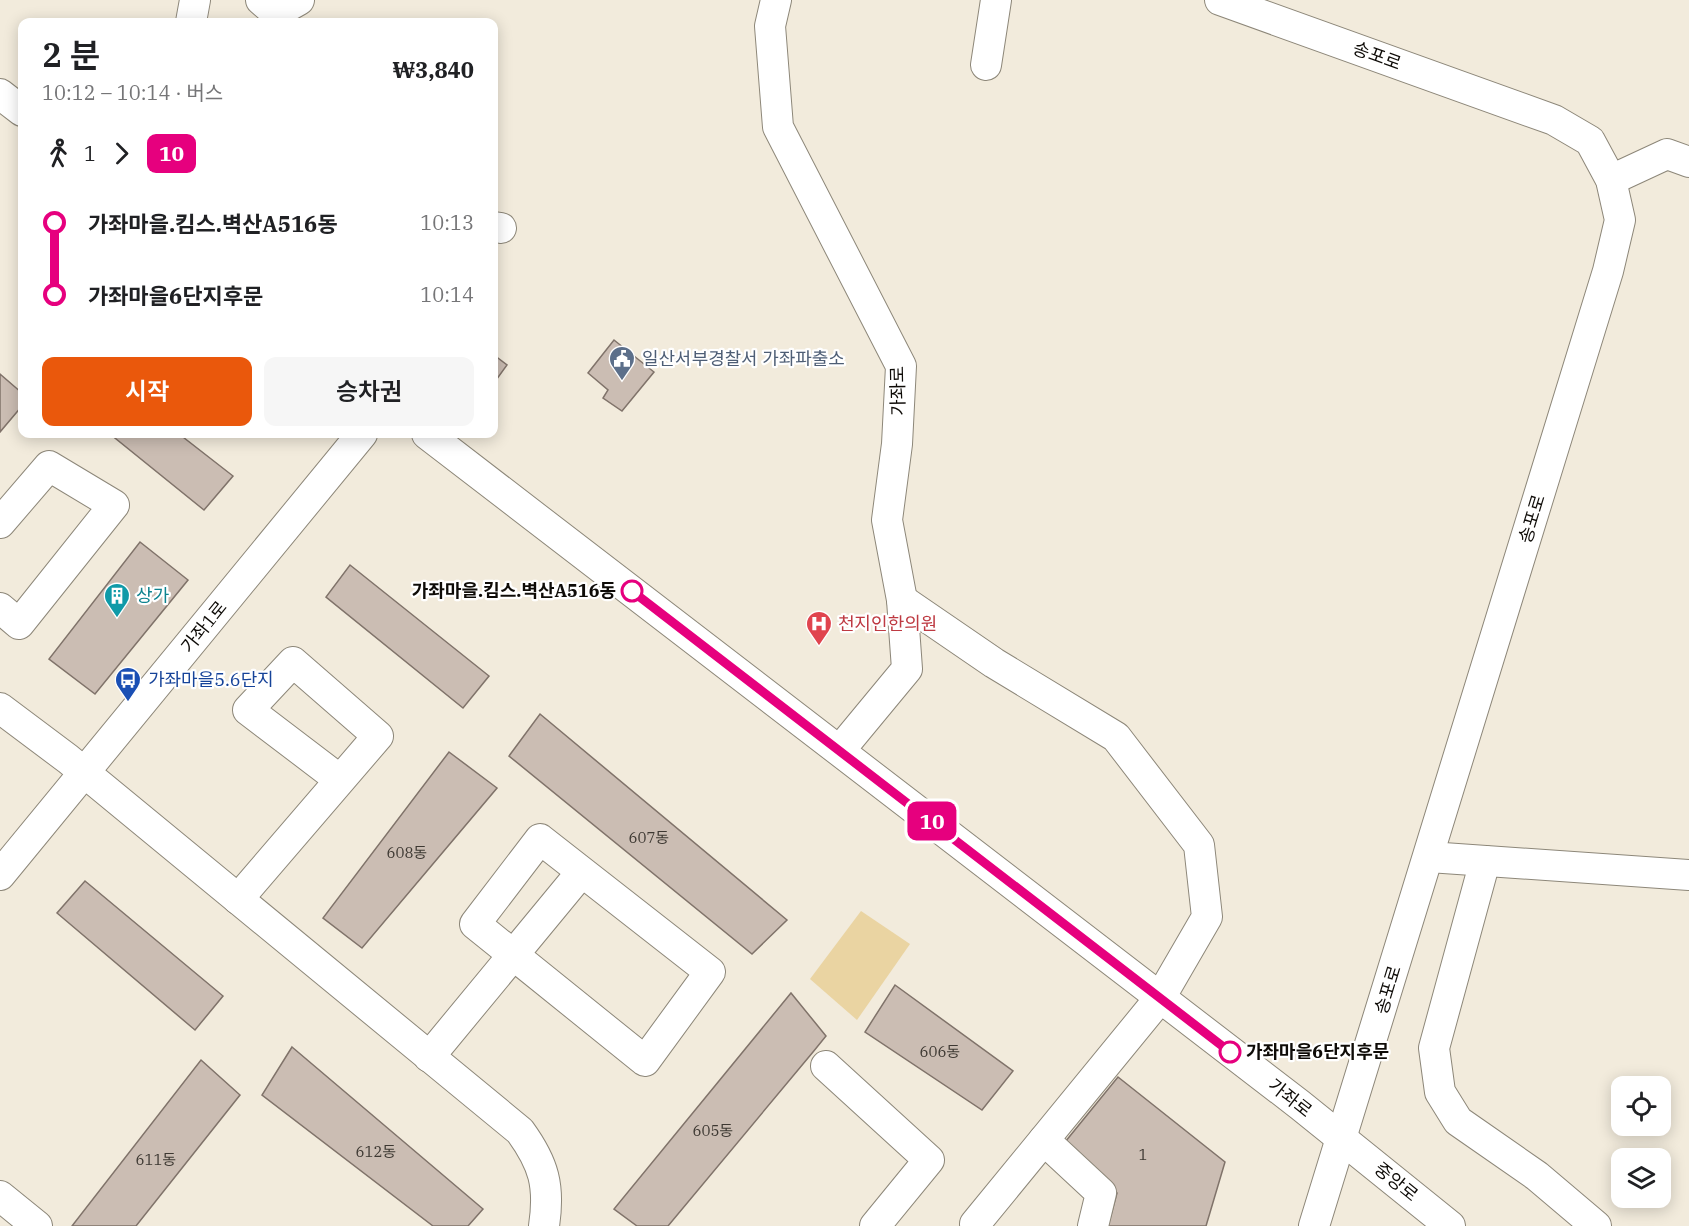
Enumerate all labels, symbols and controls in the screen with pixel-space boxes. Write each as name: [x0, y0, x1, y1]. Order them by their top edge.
text: 2 분: [42, 33, 100, 76]
street label: 송포로: [1350, 36, 1404, 75]
text: ₩3,840: [392, 55, 474, 84]
text: 10:12 – 10:14 · 버스: [42, 79, 223, 106]
icon: walk: [42, 137, 75, 170]
icon: forward: [105, 137, 138, 170]
text: 10: [159, 139, 184, 167]
text: 1: [84, 140, 96, 167]
text: 가좌마을.킴스.벽산A516동: [88, 209, 338, 238]
text: 10:13: [420, 209, 474, 236]
text: 가좌마을6단지후문: [88, 281, 263, 310]
text: 10:14: [420, 281, 474, 308]
public building icon: 일산서부경찰서 가좌파출소: [607, 344, 637, 382]
place label: 일산서부경찰서 가좌파출소: [642, 347, 845, 370]
button: 시작: [42, 357, 252, 426]
button: 승차권: [264, 357, 474, 426]
street label: 가좌로: [886, 366, 909, 416]
street label: 송포로: [1513, 492, 1550, 546]
place label: 가좌마을.킴스.벽산A516동: [412, 579, 616, 602]
marker: 가좌마을.킴스.벽산A516동: [621, 580, 643, 602]
building icon: 상가: [102, 581, 132, 619]
place label: 상가: [136, 584, 170, 607]
street label: 가좌1로: [176, 596, 232, 657]
hospital icon: 천지인한의원: [804, 609, 834, 647]
place label: 천지인한의원: [838, 612, 937, 635]
bus stop icon: 가좌마을5.6단지: [113, 665, 143, 703]
place label: 가좌마을5.6단지: [148, 668, 274, 691]
line badge: 10: [905, 802, 959, 840]
text: 10: [919, 807, 945, 835]
house number: 607동: [629, 828, 669, 847]
house number: 608동: [387, 843, 427, 862]
street label: 송포로: [1369, 963, 1406, 1017]
place label: 가좌마을6단지후문: [1246, 1040, 1389, 1063]
marker: 가좌마을6단지후문: [1219, 1041, 1241, 1063]
house number: 606동: [920, 1042, 960, 1061]
street label: 가좌로: [1264, 1073, 1317, 1122]
map controls: [1611, 1076, 1671, 1208]
button: locate: [1611, 1076, 1671, 1136]
house number: 605동: [693, 1121, 733, 1140]
house number: 612동: [356, 1142, 396, 1161]
house number: 1: [1138, 1145, 1148, 1164]
button: layers: [1611, 1148, 1671, 1208]
house number: 611동: [136, 1150, 176, 1169]
street label: 중앙로: [1370, 1157, 1423, 1206]

